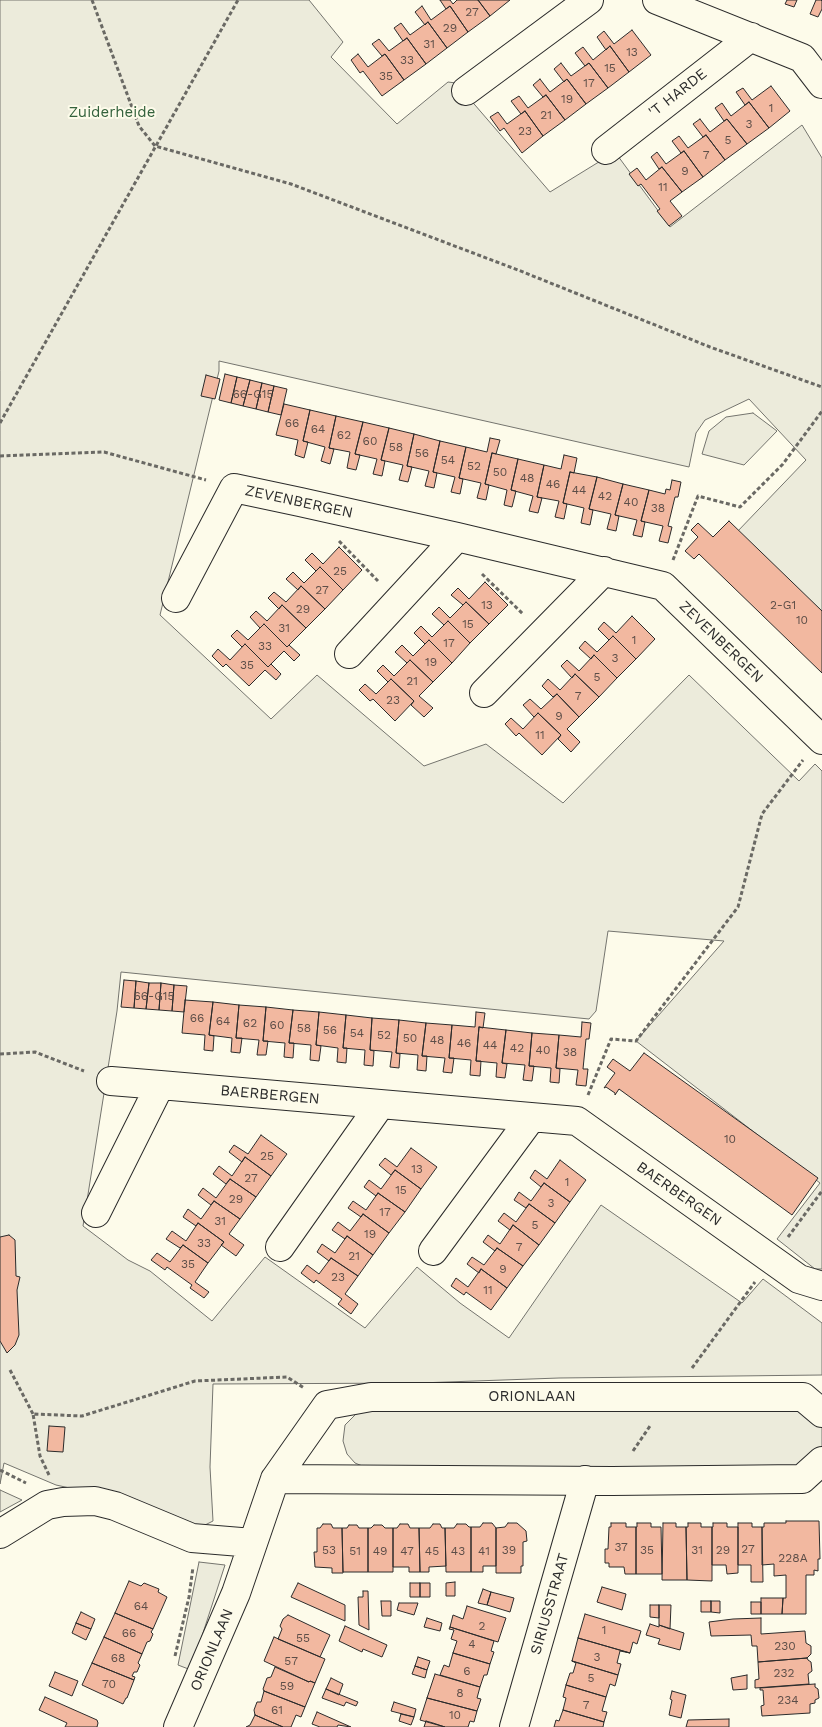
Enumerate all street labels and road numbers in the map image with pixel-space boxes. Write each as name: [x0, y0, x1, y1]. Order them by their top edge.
street label: 'T HARDE: [645, 65, 711, 121]
street label: ZEVENBERGEN: [243, 482, 355, 522]
street label: ZEVENBERGEN: [675, 597, 767, 687]
street label: BAERBERGEN: [220, 1082, 320, 1108]
street label: BAERBERGEN: [633, 1158, 725, 1230]
street label: ORIONLAAN: [488, 1388, 576, 1406]
street label: SIRIUSSTRAAT: [527, 1551, 573, 1657]
street label: ORIONLAAN: [187, 1606, 237, 1694]

